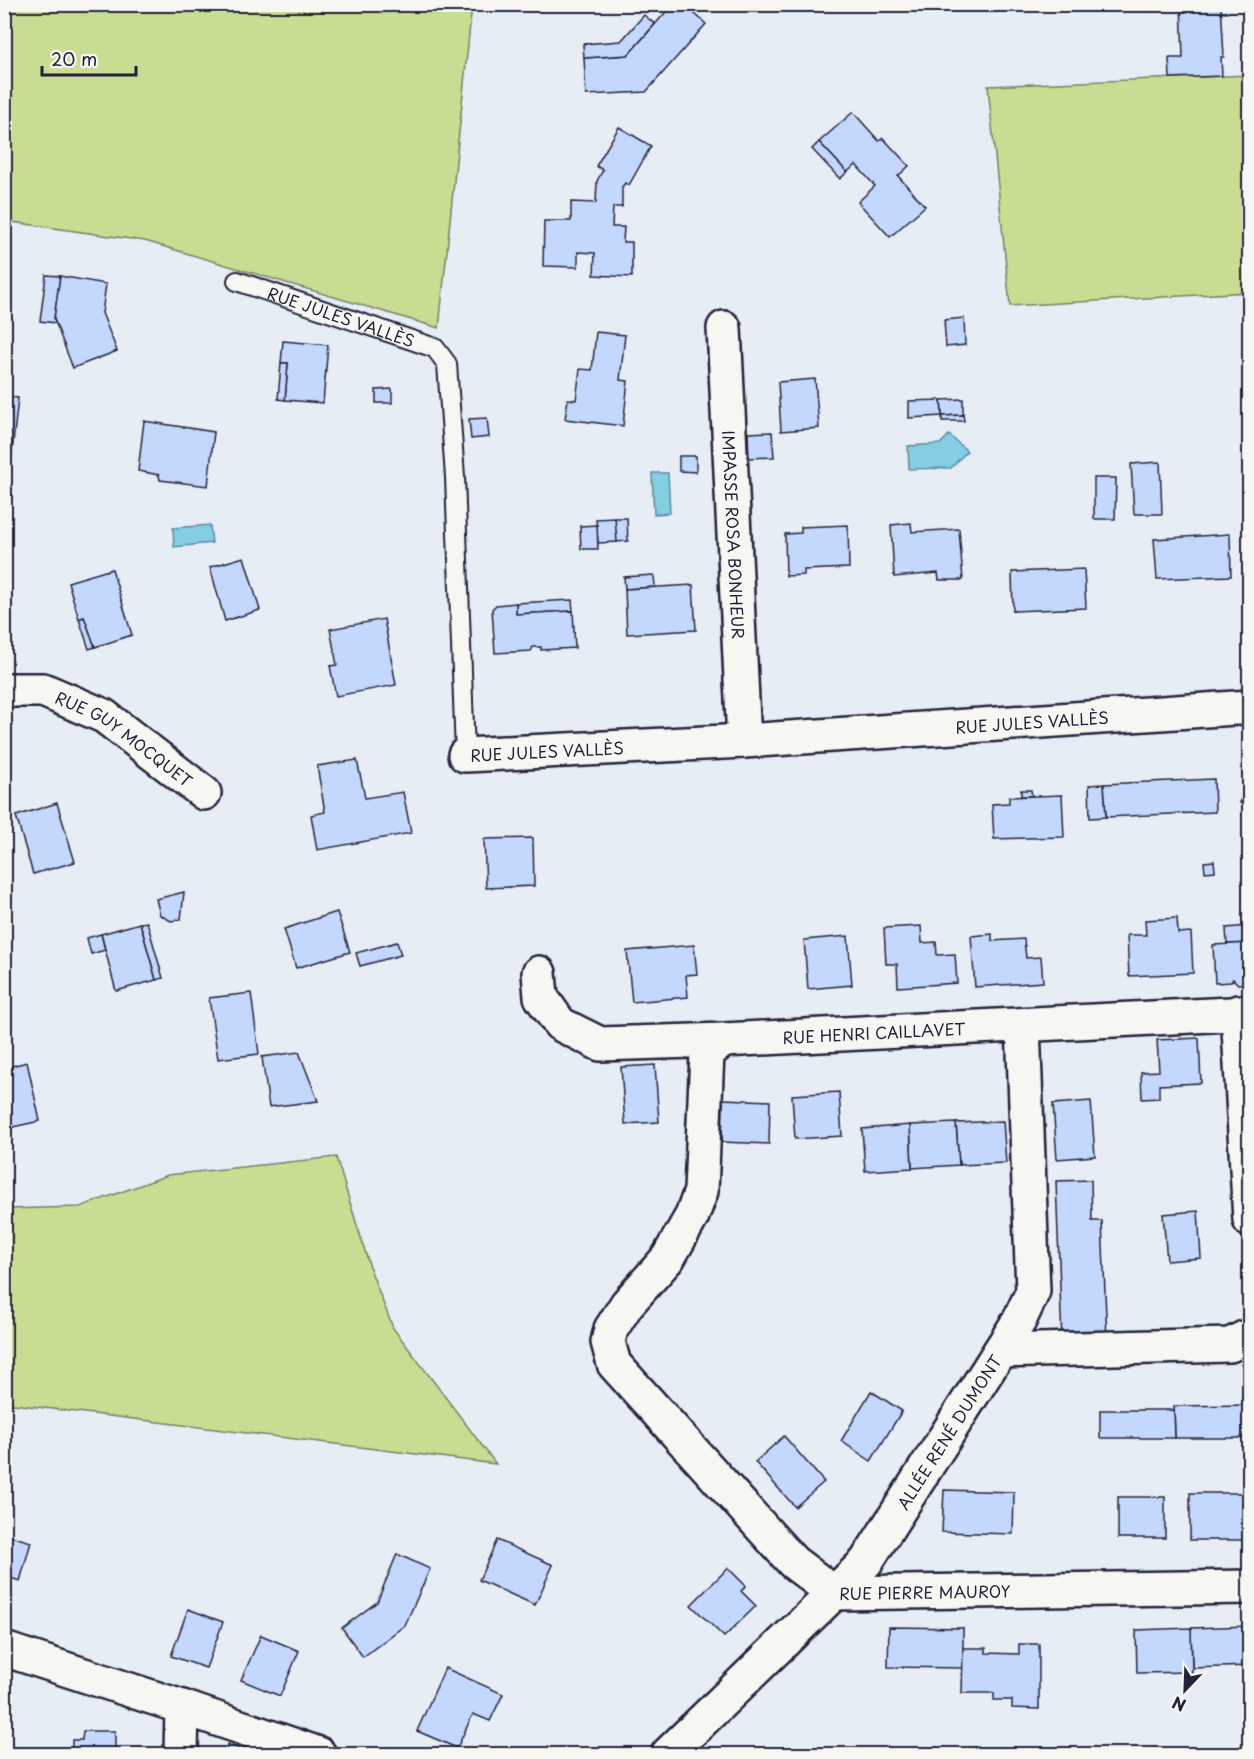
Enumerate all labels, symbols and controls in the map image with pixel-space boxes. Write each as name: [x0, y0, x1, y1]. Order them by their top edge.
scale bar: [42, 39, 136, 77]
text: 20 m: [51, 45, 97, 72]
street label: RUE JULES VALLÈS: [265, 280, 418, 352]
street label: IMPASSE ROSA BONHEUR: [717, 430, 751, 640]
street label: RUE GUY MOCQUET: [52, 685, 198, 792]
street label: RUE JULES VALLÈS: [954, 705, 1110, 739]
street label: RUE JULES VALLÈS: [469, 735, 624, 767]
street label: RUE HENRI CAILLAVET: [782, 1016, 966, 1049]
street label: ALLÉE RENÉ DUMONT: [891, 1350, 1007, 1514]
street label: RUE PIERRE MAUROY: [839, 1578, 1011, 1605]
north arrow: [1155, 1660, 1215, 1720]
text: N: [1168, 1691, 1189, 1718]

